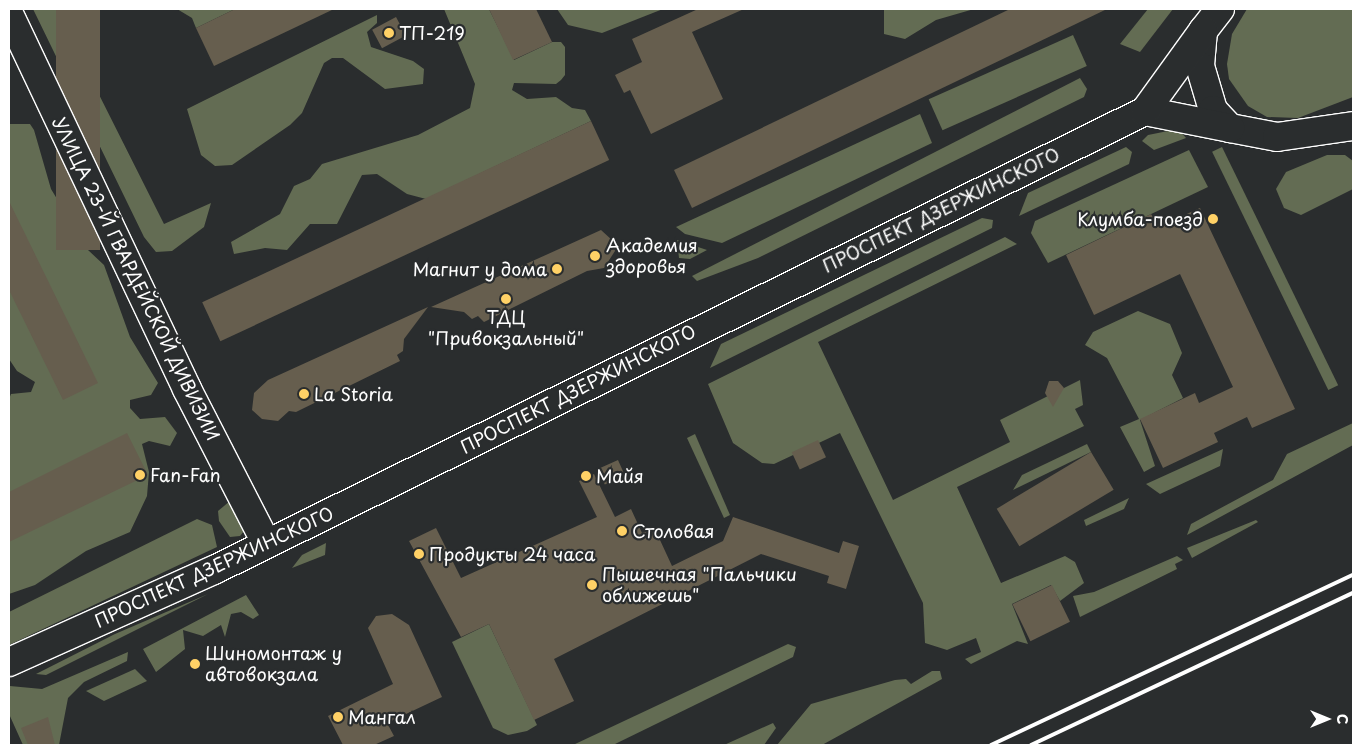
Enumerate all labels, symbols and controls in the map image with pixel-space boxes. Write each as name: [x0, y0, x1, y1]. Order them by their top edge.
place label: ТП-219: [399, 22, 465, 44]
marker: ТП-219: [383, 27, 395, 39]
street label: УЛИЦА 23-Й ГВАРДЕЙСКОЙ ДИВИЗИИ: [47, 112, 225, 446]
street label: ПРОСПЕКТ ДЗЕРЖИНСКОГО: [818, 143, 1064, 277]
place label: Клумба-поезд: [1077, 208, 1203, 230]
marker: Клумба-поезд: [1207, 213, 1219, 225]
place label: Академия здоровья: [606, 235, 698, 278]
marker: Академия здоровья: [588, 249, 602, 263]
place label: Магнит у дома: [413, 258, 547, 280]
marker: Магнит у дома: [551, 263, 563, 275]
marker: ТДЦ "Привокзальный": [500, 293, 512, 305]
place label: ТДЦ "Привокзальный": [428, 307, 584, 350]
street label: ПРОСПЕКТ ДЗЕРЖИНСКОГО: [456, 320, 700, 458]
place label: La Storia: [314, 383, 393, 405]
marker: La Storia: [298, 388, 310, 400]
place label: Fan-Fan: [150, 464, 221, 486]
place label: Майя: [596, 465, 644, 487]
marker: Fan-Fan: [134, 469, 146, 481]
marker: Майя: [580, 470, 592, 482]
street label: ПРОСПЕКТ ДЗЕРЖИНСКОГО: [90, 502, 338, 632]
place label: Столовая: [632, 520, 715, 542]
marker: Столовая: [616, 525, 628, 537]
place label: Продукты 24 часа: [429, 543, 596, 565]
marker: Продукты 24 часа: [413, 548, 425, 560]
place label: Пышечная "Пальчики оближешь": [602, 564, 797, 606]
marker: Пышечная "Пальчики оближешь": [586, 579, 598, 591]
place label: Шиномонтаж у автовокзала: [205, 643, 340, 686]
marker: Шиномонтаж у автовокзала: [189, 658, 201, 670]
north arrow: [1302, 694, 1352, 744]
place label: Мангал: [348, 706, 416, 728]
marker: Мангал: [332, 711, 344, 723]
text: С: [1332, 714, 1353, 724]

